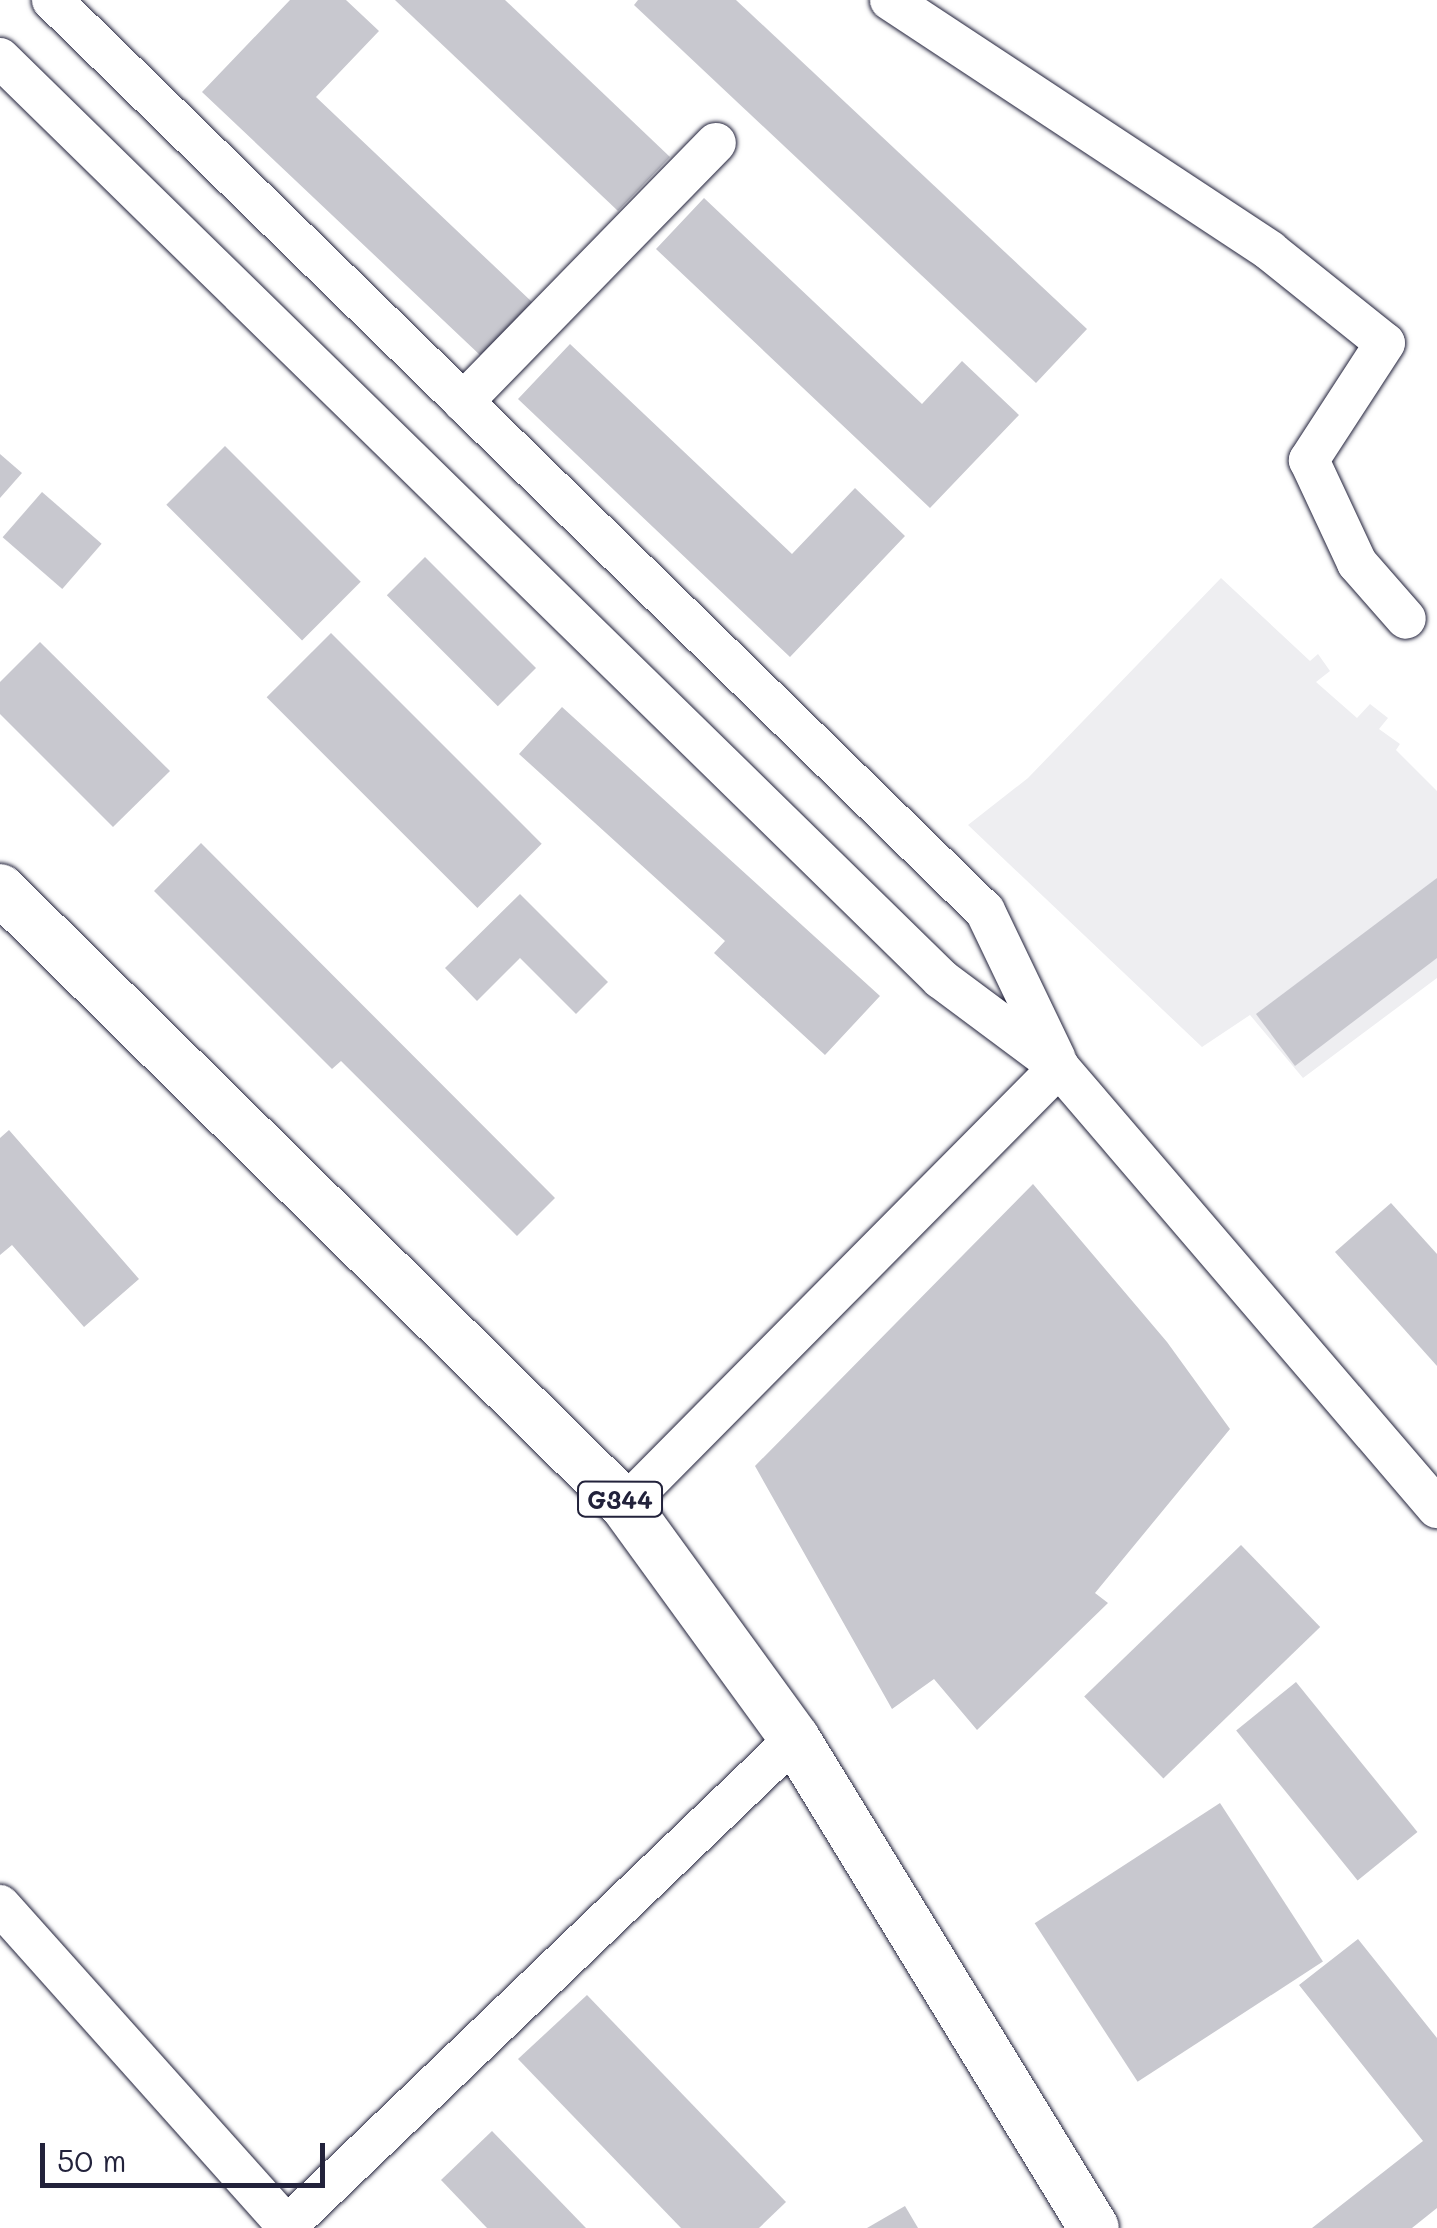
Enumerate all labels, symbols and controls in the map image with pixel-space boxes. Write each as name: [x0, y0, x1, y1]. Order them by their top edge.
road number: G344: [575, 1479, 665, 1519]
scale bar: [45, 2123, 330, 2185]
text: 50 m: [57, 2140, 127, 2180]

